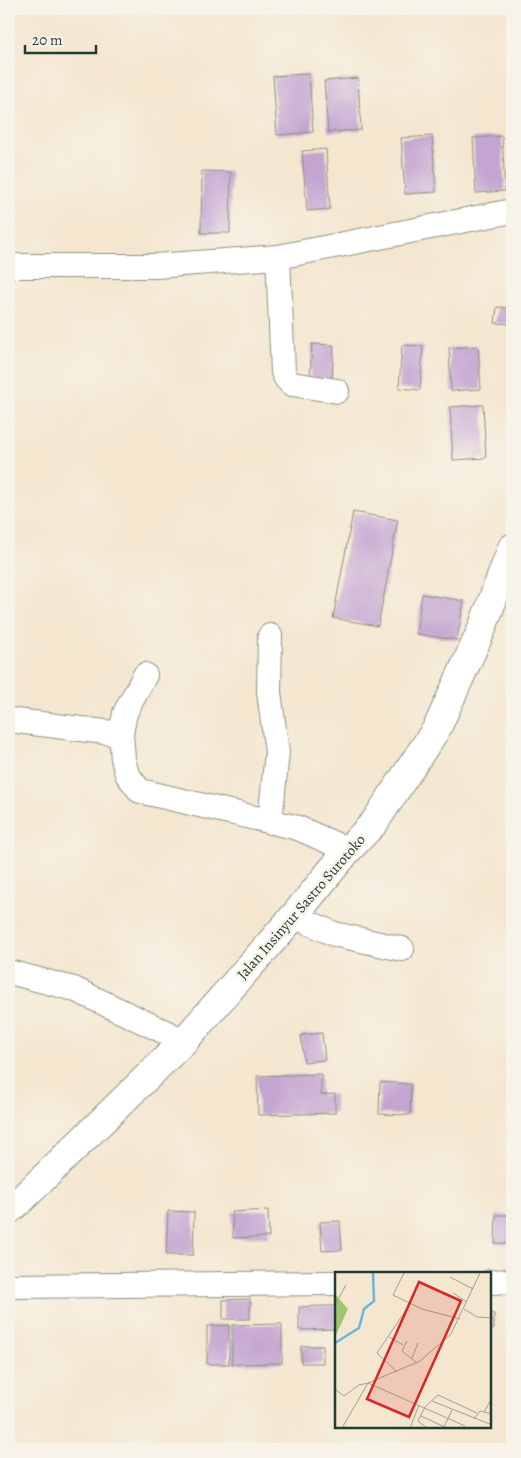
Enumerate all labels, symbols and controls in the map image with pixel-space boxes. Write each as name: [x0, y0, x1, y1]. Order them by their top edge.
scale bar: [25, 22, 96, 54]
text: 20 m: [32, 30, 63, 50]
street label: Jalan Insinyur Sastro Surotoko: [232, 830, 370, 984]
inset map: [335, 1272, 491, 1428]

